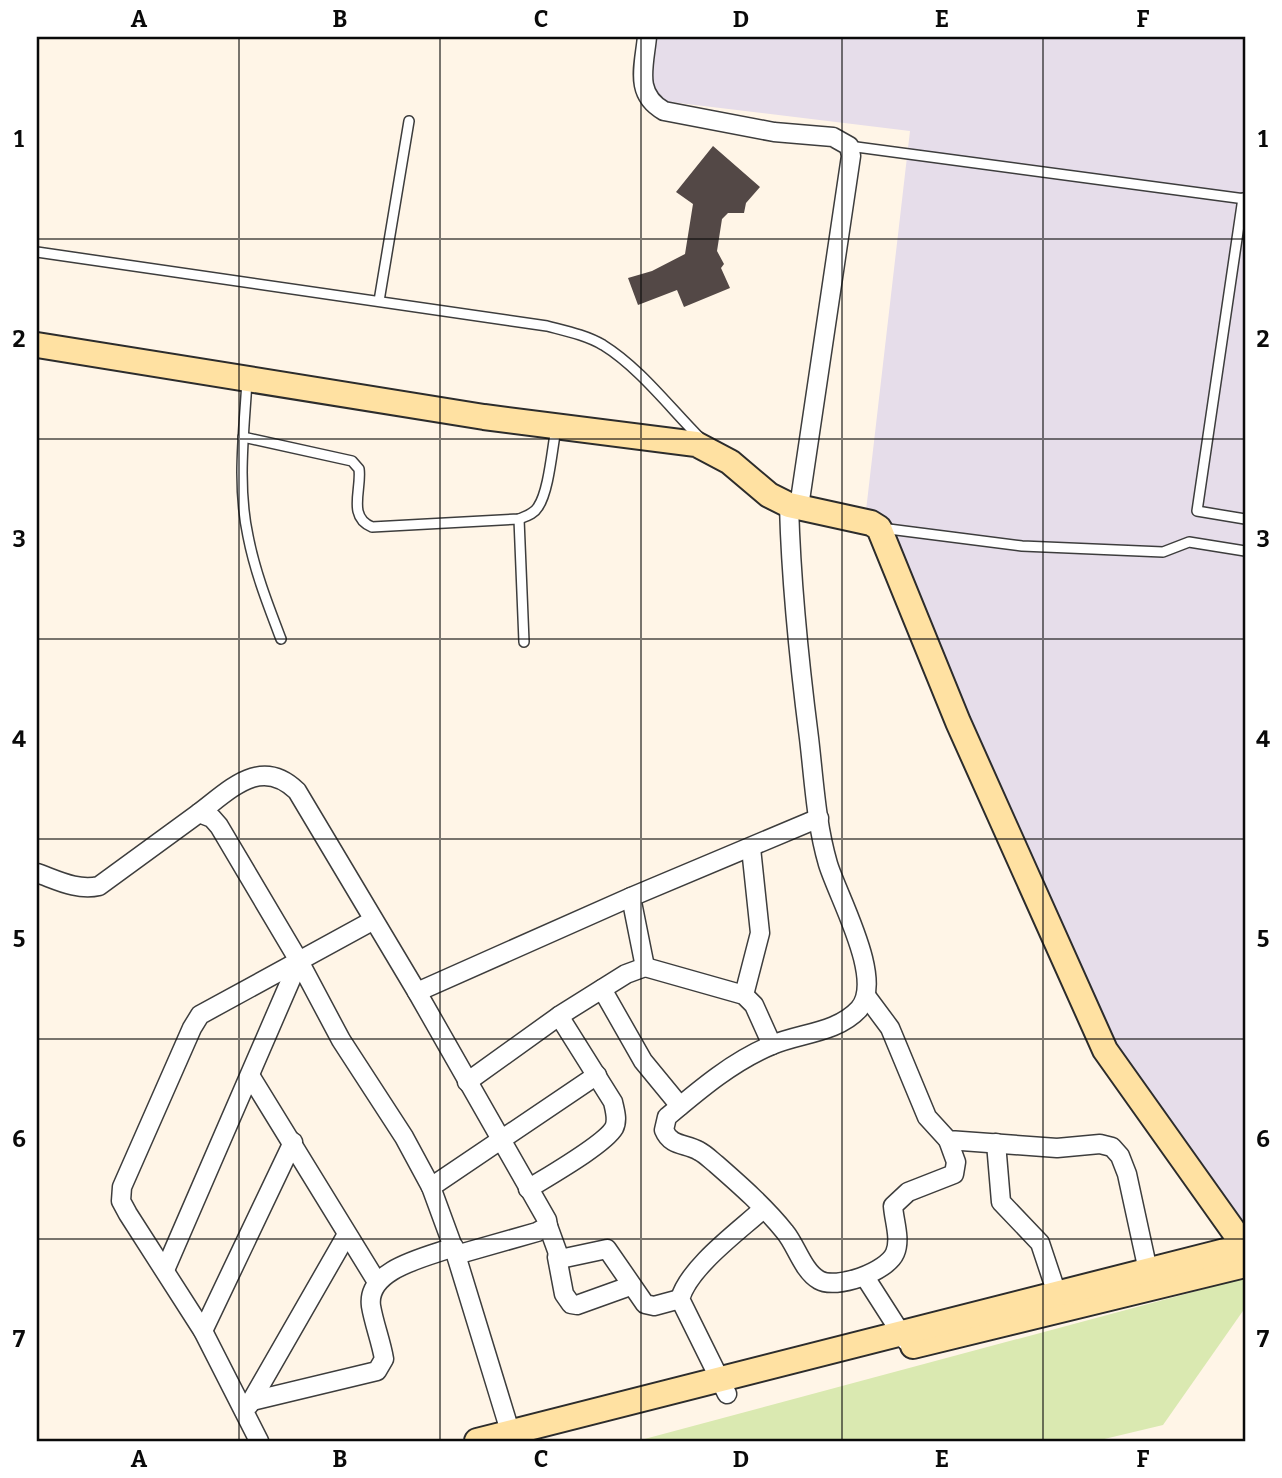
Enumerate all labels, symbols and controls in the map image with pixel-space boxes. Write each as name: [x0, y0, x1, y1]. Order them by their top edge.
text: A: [131, 5, 148, 33]
text: B: [333, 5, 347, 33]
text: C: [534, 5, 548, 33]
text: D: [733, 5, 749, 33]
text: E: [935, 5, 949, 33]
text: F: [1137, 5, 1150, 33]
text: 1: [14, 125, 24, 153]
text: 1: [1258, 125, 1268, 153]
text: 2: [13, 325, 26, 353]
text: 2: [1257, 325, 1270, 353]
text: 3: [12, 525, 26, 553]
text: 3: [1256, 525, 1270, 553]
text: 4: [12, 725, 26, 753]
text: 4: [1256, 725, 1270, 753]
text: 5: [13, 925, 25, 953]
text: 5: [1257, 925, 1269, 953]
text: 6: [12, 1125, 26, 1153]
text: 6: [1256, 1125, 1270, 1153]
text: 7: [13, 1325, 26, 1353]
text: 7: [1257, 1325, 1270, 1353]
text: A: [131, 1445, 148, 1473]
text: B: [333, 1445, 347, 1473]
text: C: [534, 1445, 548, 1473]
text: D: [733, 1445, 749, 1473]
text: E: [935, 1445, 949, 1473]
text: F: [1137, 1445, 1150, 1473]

